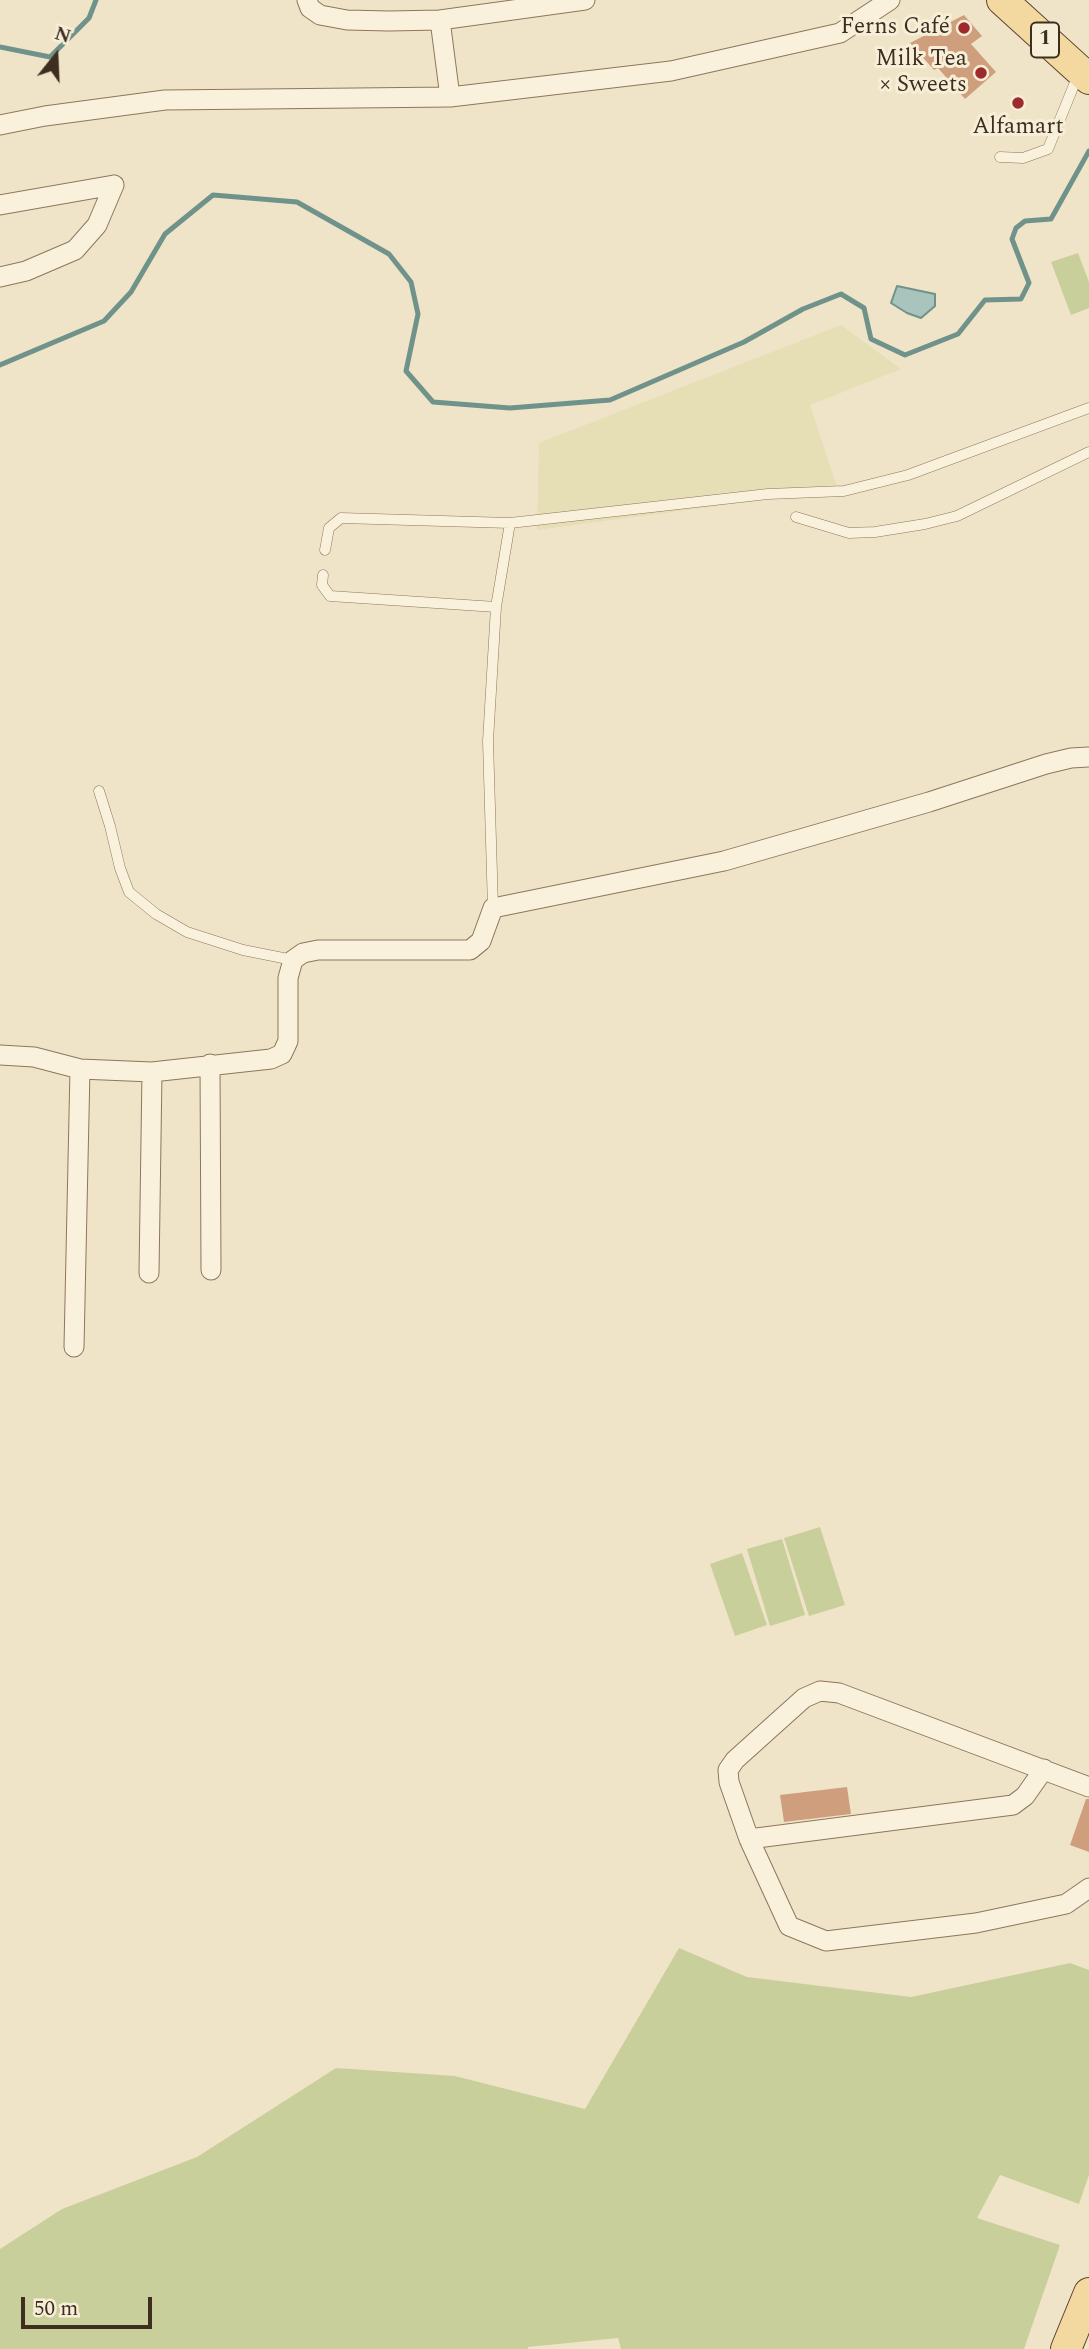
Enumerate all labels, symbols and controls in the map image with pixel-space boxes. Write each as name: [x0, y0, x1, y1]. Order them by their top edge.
place label: Ferns Café: [841, 14, 950, 42]
text: N: [51, 19, 74, 52]
marker: Ferns Café: [956, 20, 972, 36]
north arrow: [21, 21, 91, 91]
road number: 1: [1031, 22, 1059, 58]
place label: Milk Tea × Sweets: [876, 46, 967, 100]
marker: Milk Tea × Sweets: [973, 65, 989, 81]
marker: Alfamart: [1010, 95, 1026, 111]
place label: Alfamart: [972, 114, 1064, 142]
scale bar: [24, 2282, 156, 2326]
text: 50 m: [34, 2293, 78, 2325]

